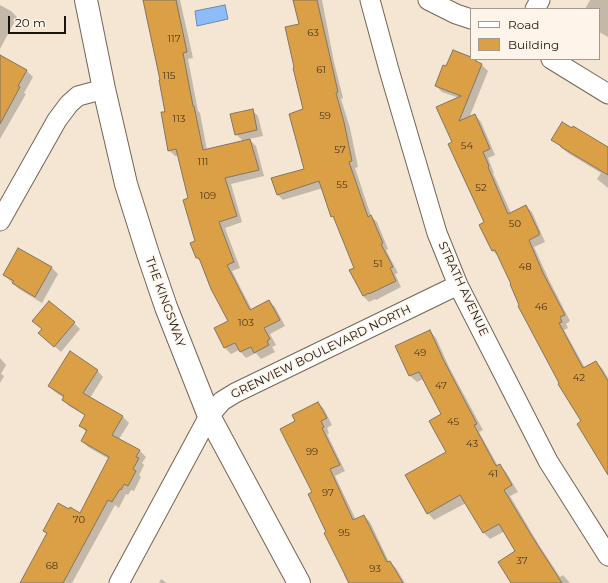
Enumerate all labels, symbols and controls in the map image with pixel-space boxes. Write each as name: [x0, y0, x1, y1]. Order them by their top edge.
scale bar: [10, 8, 68, 34]
legend: [470, 8, 600, 60]
text: 20 m: [15, 15, 46, 30]
text: Road: [508, 17, 539, 32]
house number: 63: [307, 27, 319, 39]
house number: 117: [167, 33, 181, 45]
text: Building: [508, 37, 559, 52]
house number: 61: [316, 64, 326, 76]
house number: 115: [163, 70, 175, 82]
house number: 59: [319, 110, 331, 122]
house number: 113: [173, 113, 185, 125]
house number: 54: [461, 140, 473, 152]
house number: 57: [334, 144, 346, 156]
house number: 111: [198, 156, 208, 168]
house number: 55: [336, 179, 348, 191]
house number: 52: [475, 182, 487, 194]
house number: 109: [200, 190, 216, 202]
house number: 50: [509, 218, 521, 230]
street label: STRATH AVENUE: [435, 240, 491, 338]
street label: THE KINGSWAY: [142, 255, 188, 349]
house number: 51: [373, 258, 383, 270]
house number: 48: [518, 261, 532, 273]
house number: 46: [535, 301, 547, 313]
street label: GRENVIEW BOULEVARD NORTH: [229, 302, 413, 402]
house number: 103: [238, 317, 254, 329]
house number: 49: [414, 347, 426, 359]
house number: 42: [573, 372, 585, 384]
house number: 47: [435, 380, 447, 392]
house number: 45: [447, 416, 459, 428]
house number: 43: [466, 438, 478, 450]
house number: 99: [306, 446, 318, 458]
house number: 41: [488, 468, 498, 480]
house number: 97: [322, 487, 334, 499]
house number: 70: [73, 514, 85, 526]
house number: 95: [338, 527, 350, 539]
house number: 37: [516, 555, 528, 567]
house number: 68: [46, 560, 58, 572]
house number: 93: [369, 563, 381, 575]

